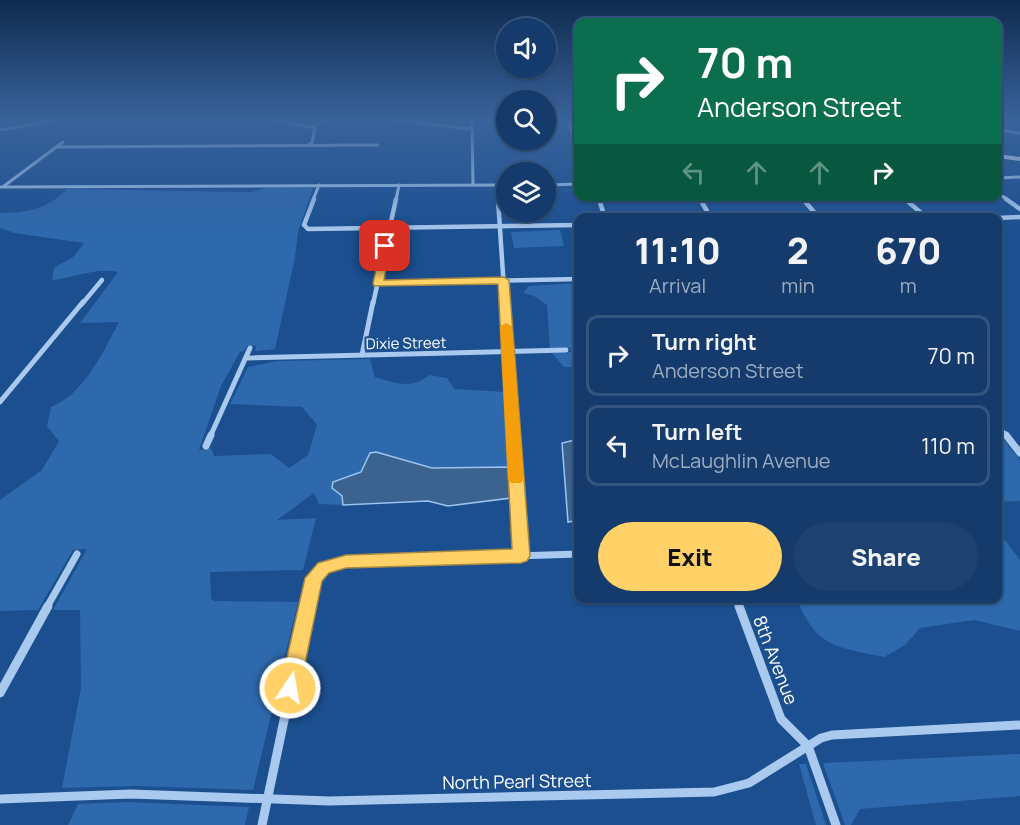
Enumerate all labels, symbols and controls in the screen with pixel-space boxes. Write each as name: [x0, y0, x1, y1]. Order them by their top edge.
map controls: [496, 18, 556, 222]
button: sound: [496, 18, 556, 78]
text: 70 m: [697, 33, 793, 91]
icon: right: [598, 42, 676, 120]
text: Anderson Street: [697, 88, 902, 125]
button: search: [496, 90, 556, 150]
icon: left: [677, 156, 710, 189]
icon: ahead: [740, 156, 773, 189]
icon: ahead: [803, 156, 836, 189]
icon: right: [866, 156, 899, 189]
button: layers: [496, 162, 556, 222]
pin: [359, 220, 410, 271]
text: 11:10: [635, 226, 721, 275]
text: 2: [787, 226, 809, 275]
text: 670: [875, 226, 941, 275]
icon: arrive: [368, 229, 401, 262]
text: Arrival: [649, 272, 706, 299]
text: min: [781, 272, 815, 299]
text: m: [900, 272, 917, 299]
text: Turn right: [652, 327, 757, 357]
street label: Dixie Street: [365, 332, 447, 354]
icon: right: [601, 339, 634, 372]
text: 70 m: [927, 341, 975, 371]
text: Anderson Street: [652, 357, 804, 384]
text: Turn left: [652, 417, 742, 447]
icon: left: [601, 429, 634, 462]
text: 110 m: [921, 431, 975, 461]
text: McLaughlin Avenue: [652, 447, 831, 474]
button: Exit: [598, 522, 782, 591]
button: Share: [794, 522, 978, 591]
street label: 8th Avenue: [748, 612, 804, 708]
position arrow: [258, 656, 322, 720]
street label: North Pearl Street: [442, 768, 592, 794]

